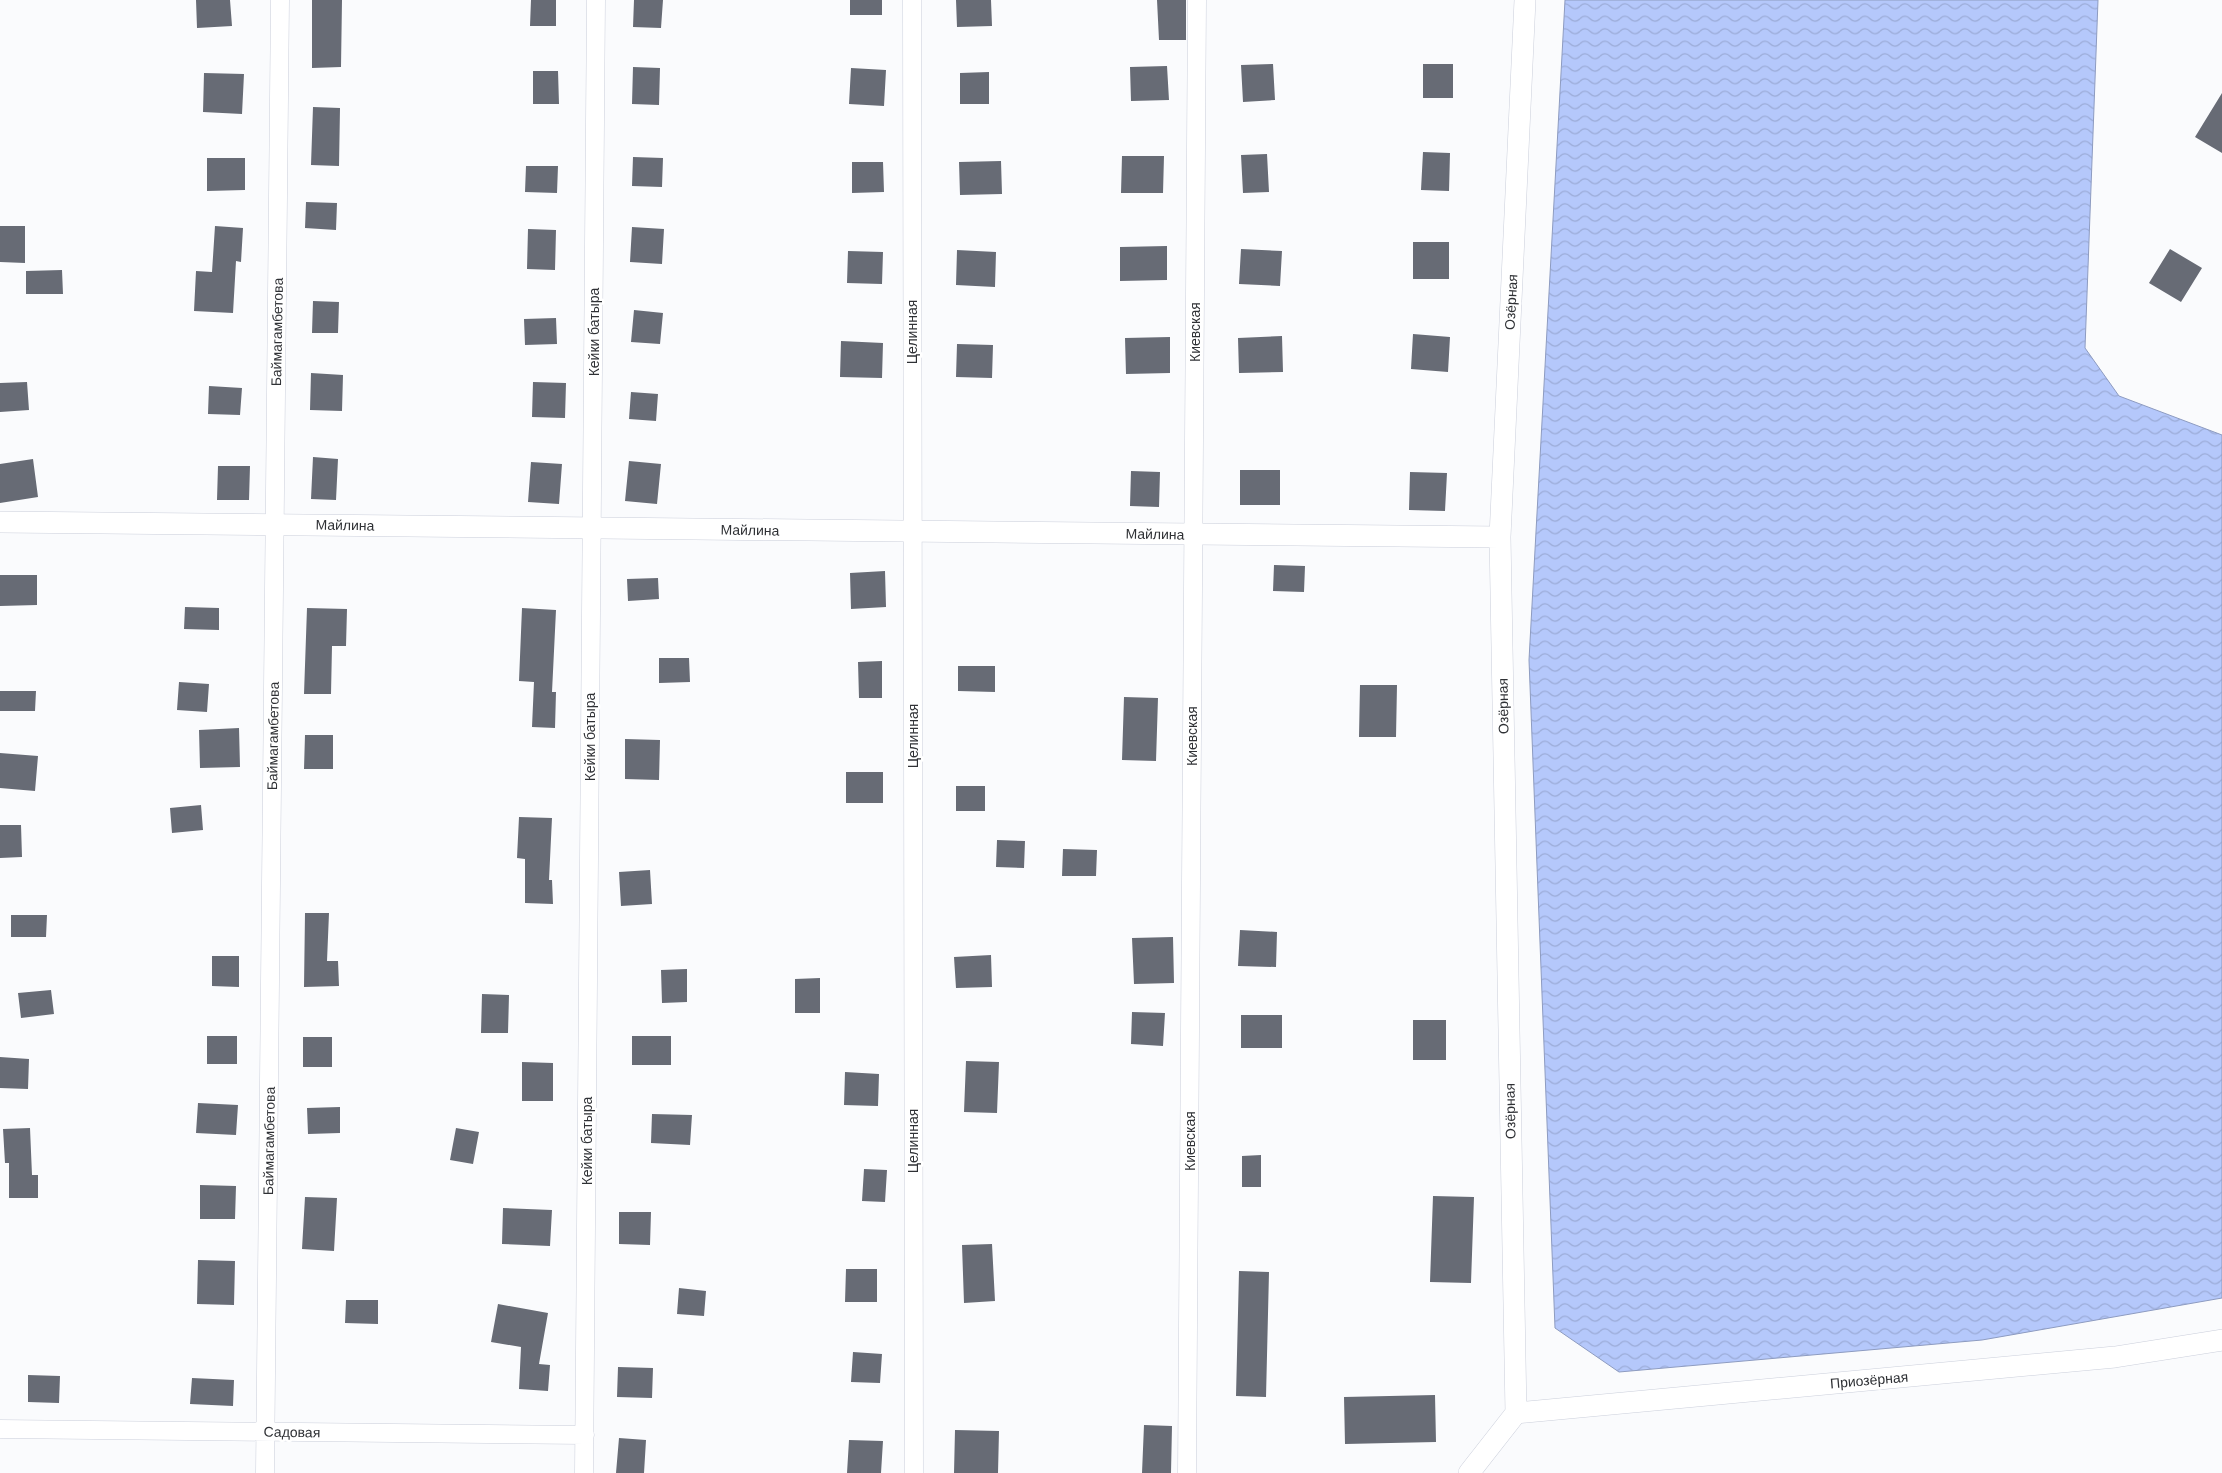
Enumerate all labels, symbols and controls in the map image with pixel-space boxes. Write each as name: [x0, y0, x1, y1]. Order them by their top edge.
street label: Озёрная: [1501, 274, 1521, 330]
street label: Баймагамбетова: [267, 277, 287, 386]
street label: Кейки батыра: [585, 287, 603, 376]
street label: Целинная: [903, 300, 921, 364]
street label: Киевская: [1186, 302, 1204, 362]
street label: Майлина: [315, 515, 375, 535]
street label: Майлина: [720, 520, 780, 540]
street label: Майлина: [1125, 524, 1185, 544]
street label: Озёрная: [1494, 678, 1512, 734]
street label: Баймагамбетова: [263, 681, 283, 790]
street label: Кейки батыра: [581, 692, 599, 781]
street label: Целинная: [904, 704, 922, 768]
street label: Киевская: [1183, 706, 1201, 766]
street label: Озёрная: [1501, 1083, 1519, 1139]
street label: Баймагамбетова: [259, 1086, 279, 1195]
street label: Кейки батыра: [578, 1096, 596, 1185]
street label: Целинная: [904, 1109, 922, 1173]
street label: Киевская: [1181, 1111, 1199, 1171]
street label: Приозёрная: [1829, 1368, 1909, 1392]
street label: Садовая: [264, 1423, 320, 1441]

